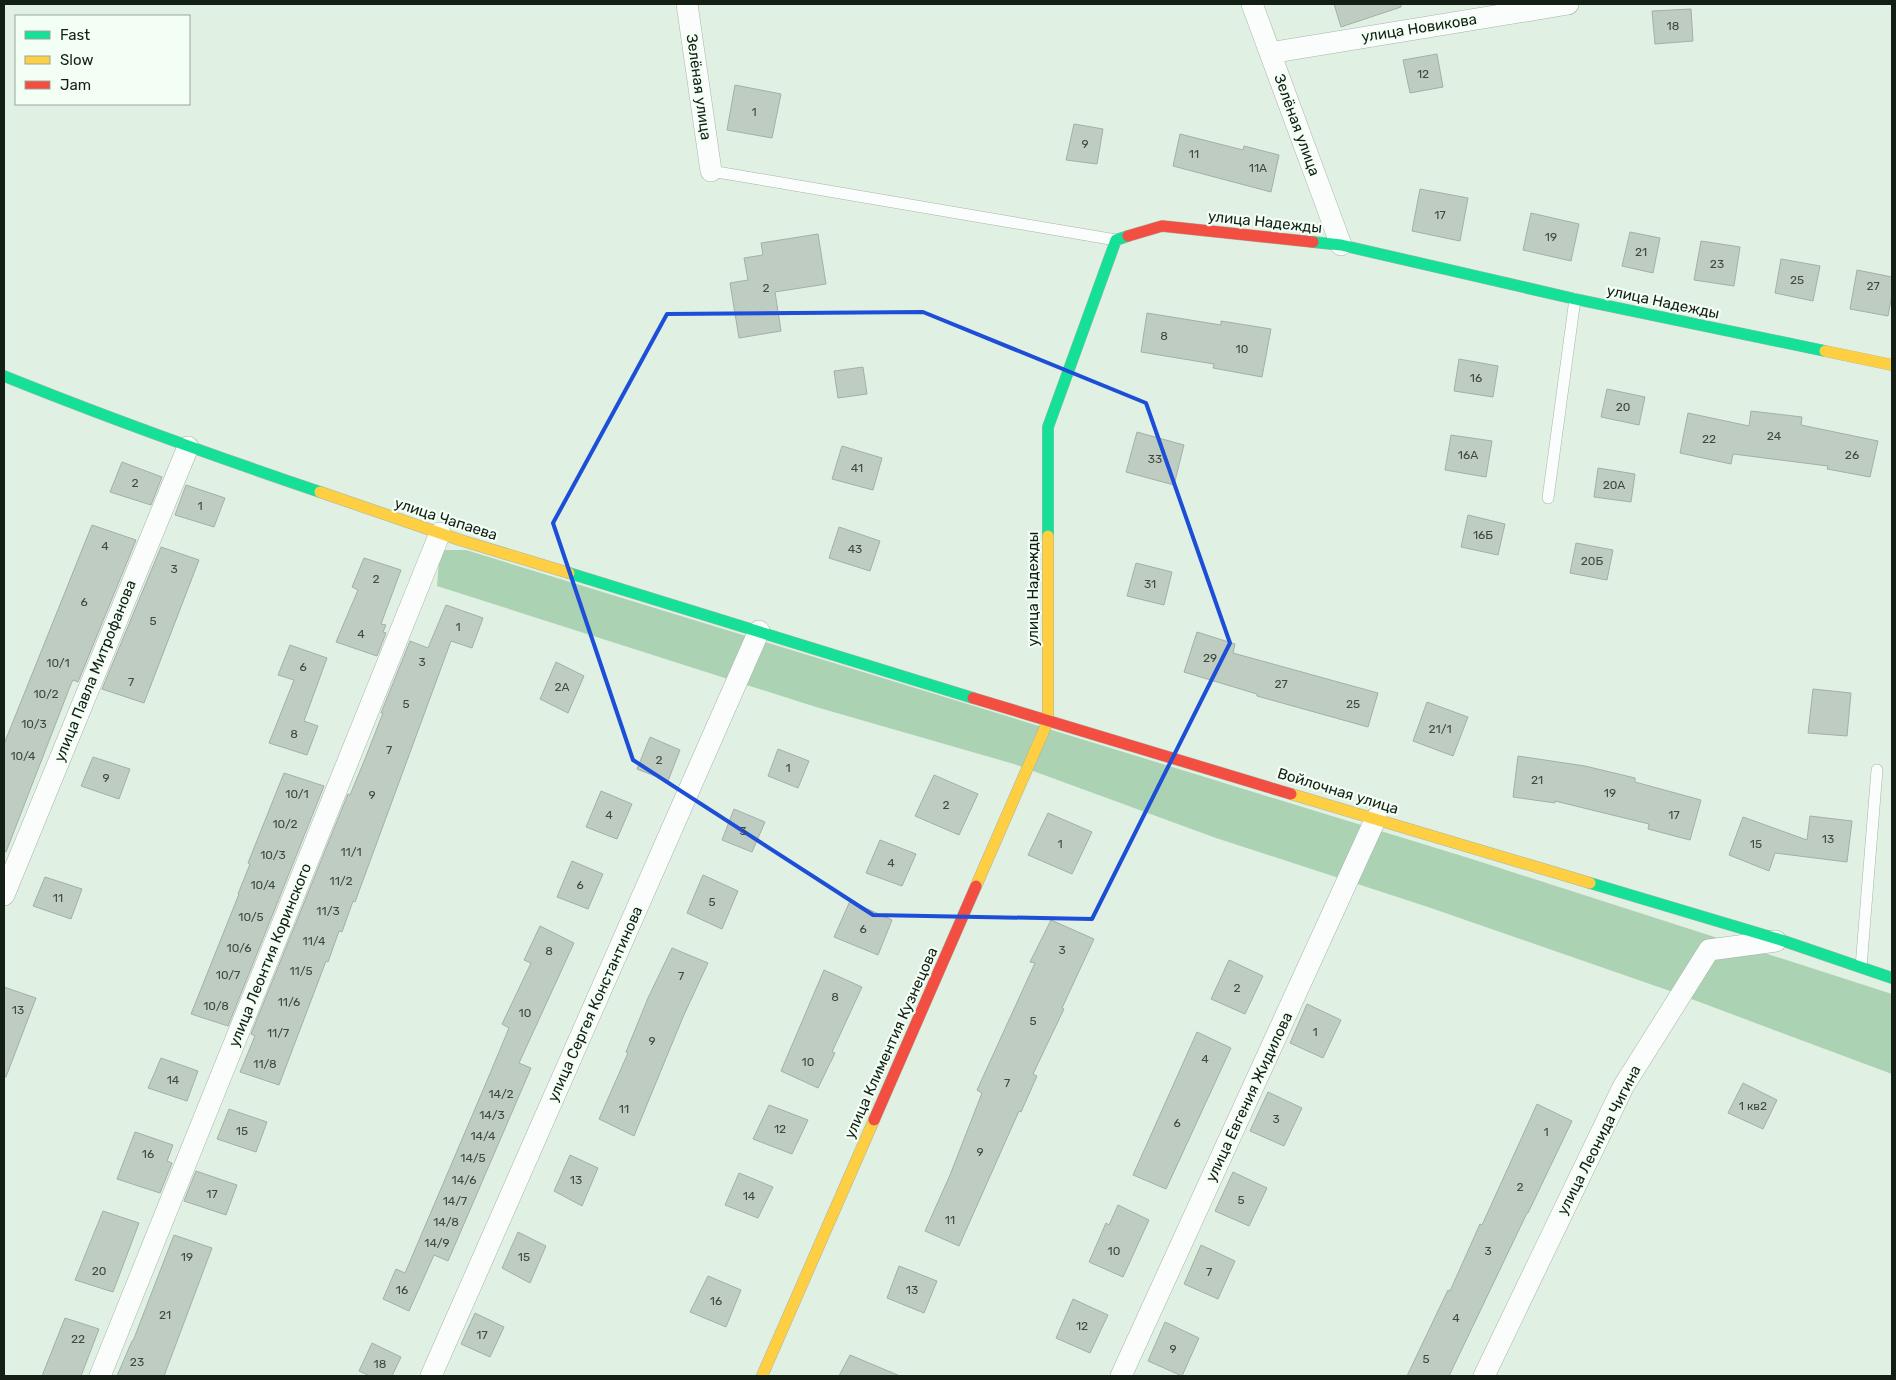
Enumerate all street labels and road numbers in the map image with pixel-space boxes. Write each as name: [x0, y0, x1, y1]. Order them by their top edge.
street label: улица Новикова: [1360, 10, 1478, 46]
street label: Зелёная улица: [683, 33, 715, 141]
street label: Зелёная улица: [1270, 72, 1324, 178]
street label: улица Надежды: [1207, 207, 1323, 237]
street label: улица Надежды: [1605, 281, 1721, 323]
street label: улица Чапаева: [392, 494, 500, 544]
street label: улица Надежды: [1024, 532, 1042, 646]
street label: улица Павла Митрофанова: [50, 577, 140, 765]
street label: Войлочная улица: [1275, 764, 1401, 818]
street label: улица Леонтия Коринского: [225, 860, 315, 1050]
street label: улица Сергея Константинова: [544, 903, 646, 1105]
street label: улица Климентия Кузнецова: [841, 945, 941, 1141]
street label: улица Евгения Жидилова: [1202, 1009, 1296, 1185]
street label: улица Леонида Чигина: [1553, 1062, 1645, 1218]

